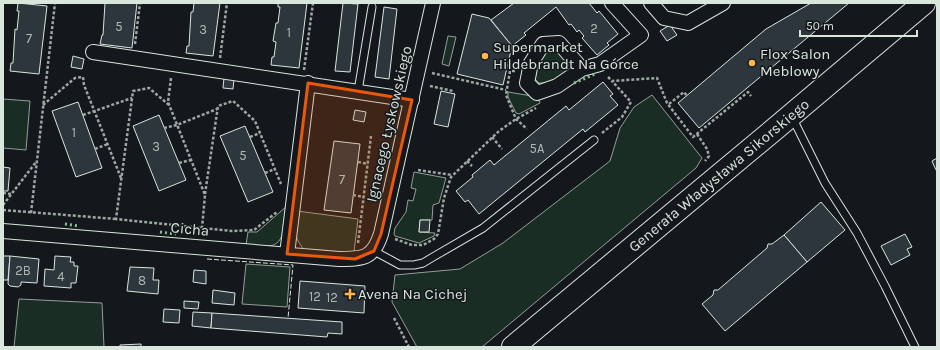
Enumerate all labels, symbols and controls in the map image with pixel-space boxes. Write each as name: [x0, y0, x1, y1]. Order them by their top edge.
scale bar: [800, 12, 917, 38]
house number: 5: [115, 19, 123, 34]
text: 50 m: [806, 19, 834, 33]
house number: 2: [590, 21, 598, 36]
house number: 3: [199, 22, 207, 37]
house number: 1: [287, 25, 291, 40]
house number: 7: [26, 31, 32, 46]
place label: Supermarket Hildebrandt Na Górce: [493, 38, 639, 73]
street label: Ignacego Łyskowskiego: [362, 44, 416, 204]
place label: Flox Salon Meblowy: [760, 45, 830, 80]
marker: Supermarket Hildebrandt Na Górce: [480, 51, 490, 61]
marker: Flox Salon Meblowy: [747, 58, 757, 68]
street label: Generała Władysława Sikorskiego: [625, 95, 813, 256]
house number: 1: [72, 125, 76, 140]
house number: 3: [152, 139, 160, 154]
house number: 5A: [530, 141, 545, 156]
house number: 5: [239, 148, 247, 163]
house number: 7: [339, 172, 345, 187]
street label: Cicha: [170, 218, 210, 240]
house number: 2B: [15, 263, 31, 278]
house number: 4: [57, 269, 65, 284]
house number: 8: [138, 273, 146, 288]
place label: Avena Na Cichej: [358, 285, 467, 303]
house number: 12: [309, 289, 321, 304]
marker: Avena Na Cichej: [345, 289, 355, 299]
house number: 12: [326, 290, 338, 305]

